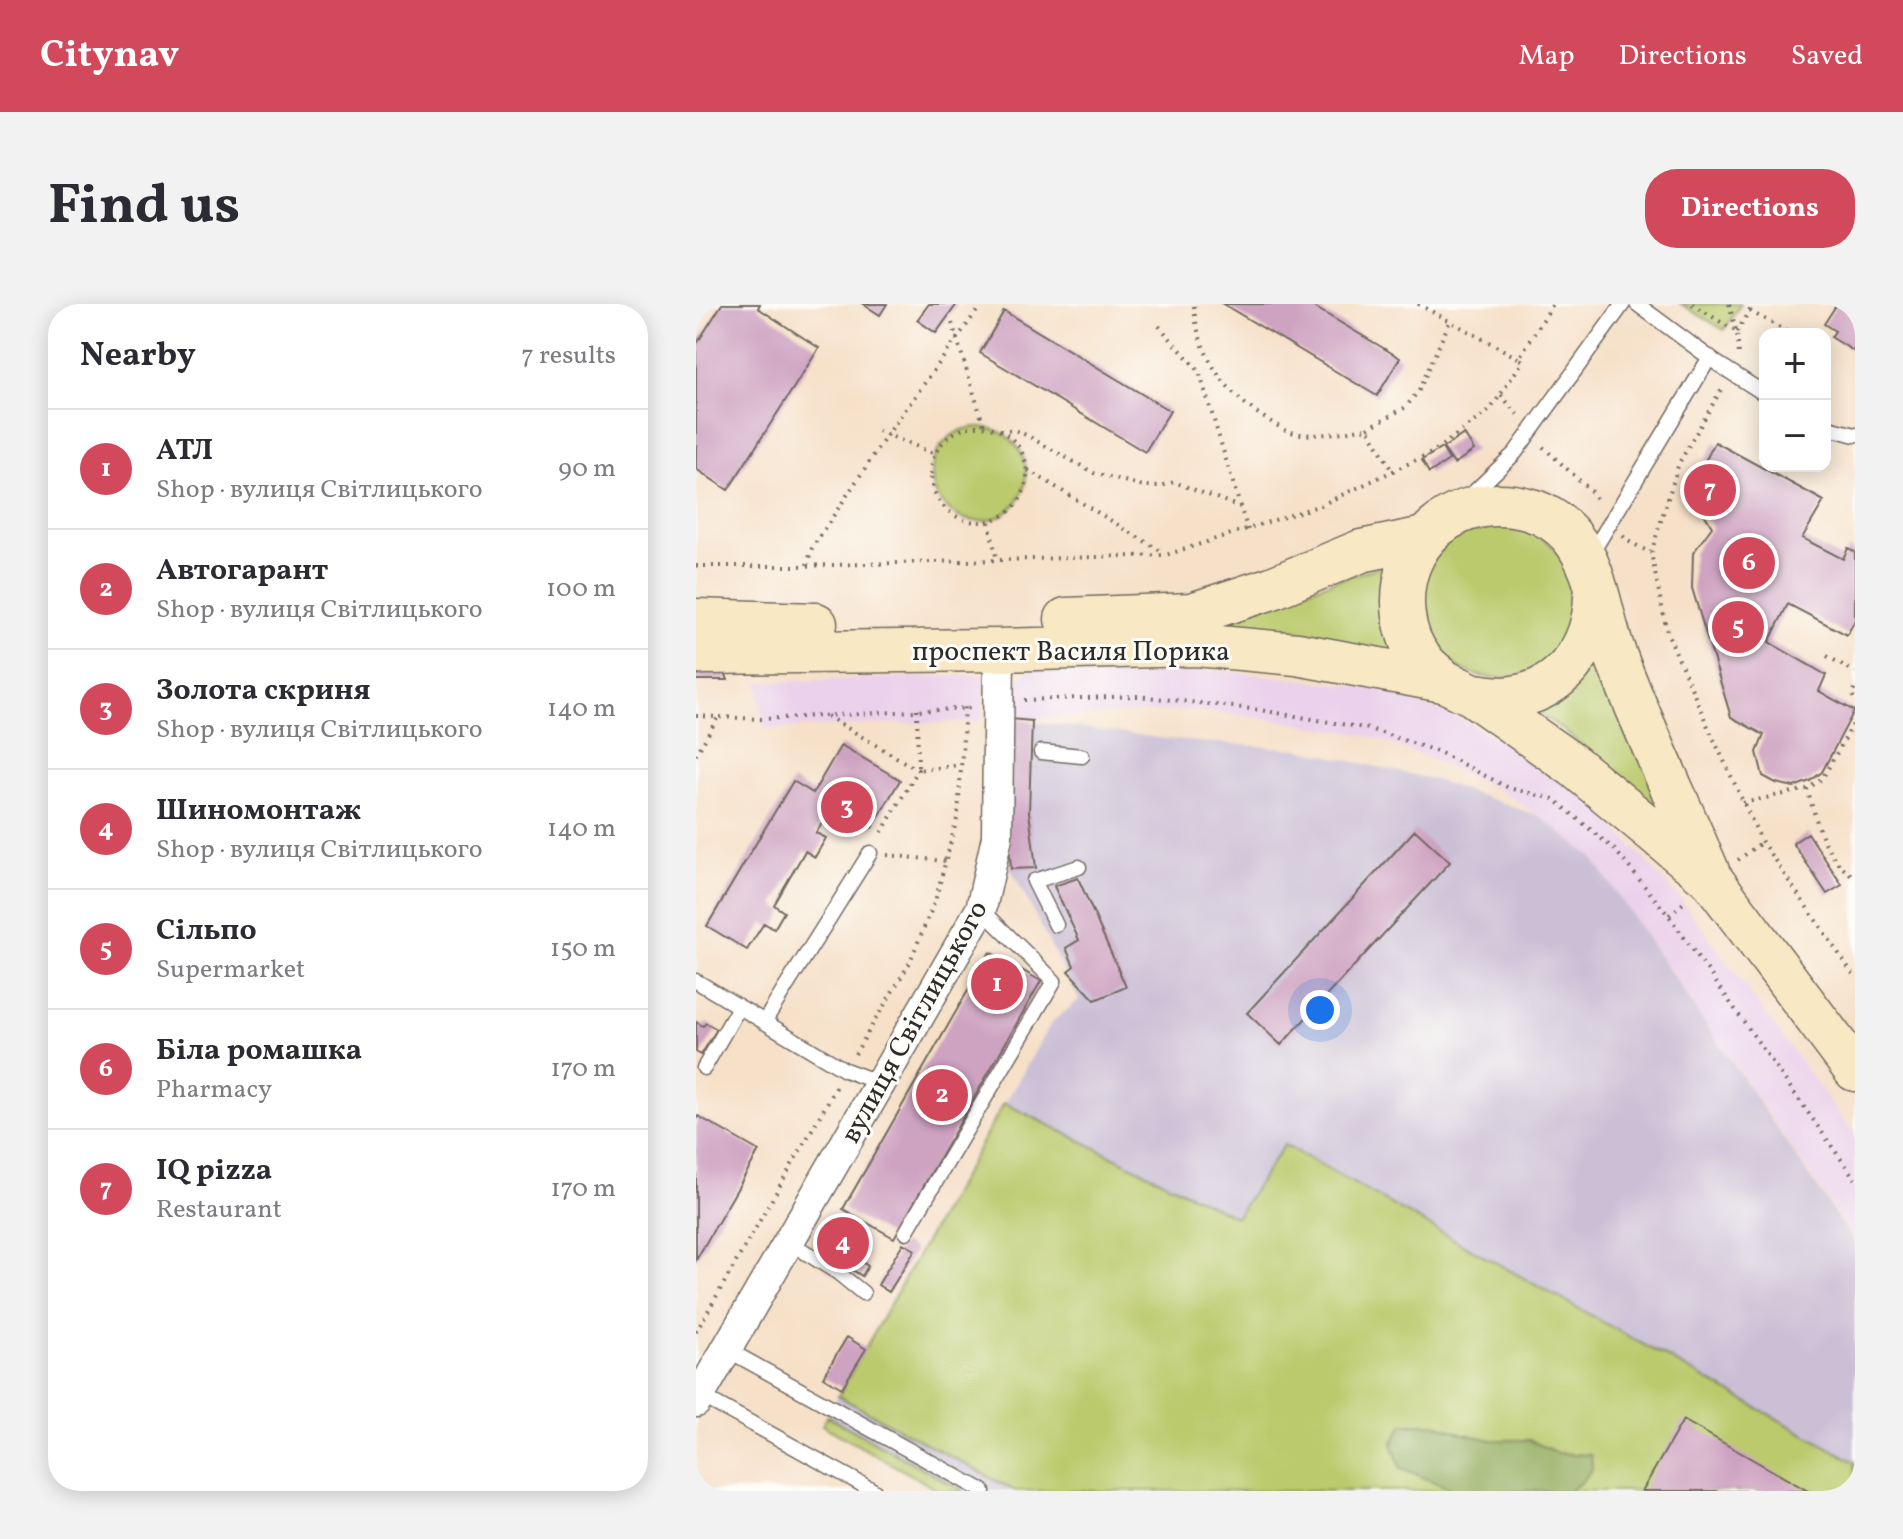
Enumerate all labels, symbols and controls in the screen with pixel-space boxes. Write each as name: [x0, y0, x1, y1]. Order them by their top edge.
text: Citynav: [40, 30, 179, 83]
text: Map: [1519, 37, 1575, 76]
text: Directions: [1619, 37, 1747, 76]
text: Saved: [1791, 37, 1863, 76]
text: Find us: [48, 169, 240, 247]
button: Directions: [1645, 169, 1855, 248]
map controls: [1759, 328, 1831, 472]
button: +: [1759, 328, 1831, 400]
text: Nearby: [80, 333, 196, 380]
text: 7 results: [521, 338, 616, 374]
button: −: [1759, 400, 1831, 472]
text: АТЛ: [156, 430, 213, 472]
text: 1: [101, 451, 111, 487]
text: 90 m: [558, 451, 616, 487]
pin: 7: [1684, 460, 1736, 520]
text: Shop · вулиця Світлицького: [156, 472, 483, 508]
pin: 6: [1723, 533, 1775, 593]
text: Автогарант: [156, 550, 328, 592]
text: 2: [99, 571, 113, 607]
text: 100 m: [546, 571, 616, 607]
text: Shop · вулиця Світлицького: [156, 592, 483, 628]
pin: 5: [1712, 597, 1764, 657]
street label: проспект Василя Порика: [912, 633, 1230, 672]
text: Золота скриня: [156, 670, 371, 712]
text: 3: [99, 691, 113, 727]
text: 140 m: [547, 691, 616, 727]
text: Shop · вулиця Світлицького: [156, 712, 483, 748]
pin: 3: [821, 777, 873, 837]
text: Шиномонтаж: [156, 790, 361, 832]
text: 4: [98, 811, 114, 847]
text: 140 m: [547, 811, 616, 847]
text: Shop · вулиця Світлицького: [156, 832, 483, 868]
street label: вулиця Світлицького: [832, 894, 998, 1151]
text: Сільпо: [156, 910, 257, 952]
text: 5: [100, 931, 112, 967]
text: 150 m: [550, 931, 616, 967]
text: Supermarket: [156, 952, 305, 988]
pin: 1: [971, 954, 1023, 1014]
your location: [1300, 990, 1340, 1030]
text: Біла ромашка: [156, 1030, 362, 1072]
text: 6: [99, 1051, 113, 1087]
text: 170 m: [551, 1051, 616, 1087]
pin: 2: [916, 1065, 968, 1125]
text: Pharmacy: [156, 1072, 272, 1108]
text: IQ pizza: [156, 1150, 272, 1192]
text: 7: [100, 1171, 112, 1207]
text: 170 m: [551, 1171, 616, 1207]
text: Restaurant: [156, 1192, 282, 1228]
pin: 4: [817, 1213, 869, 1273]

